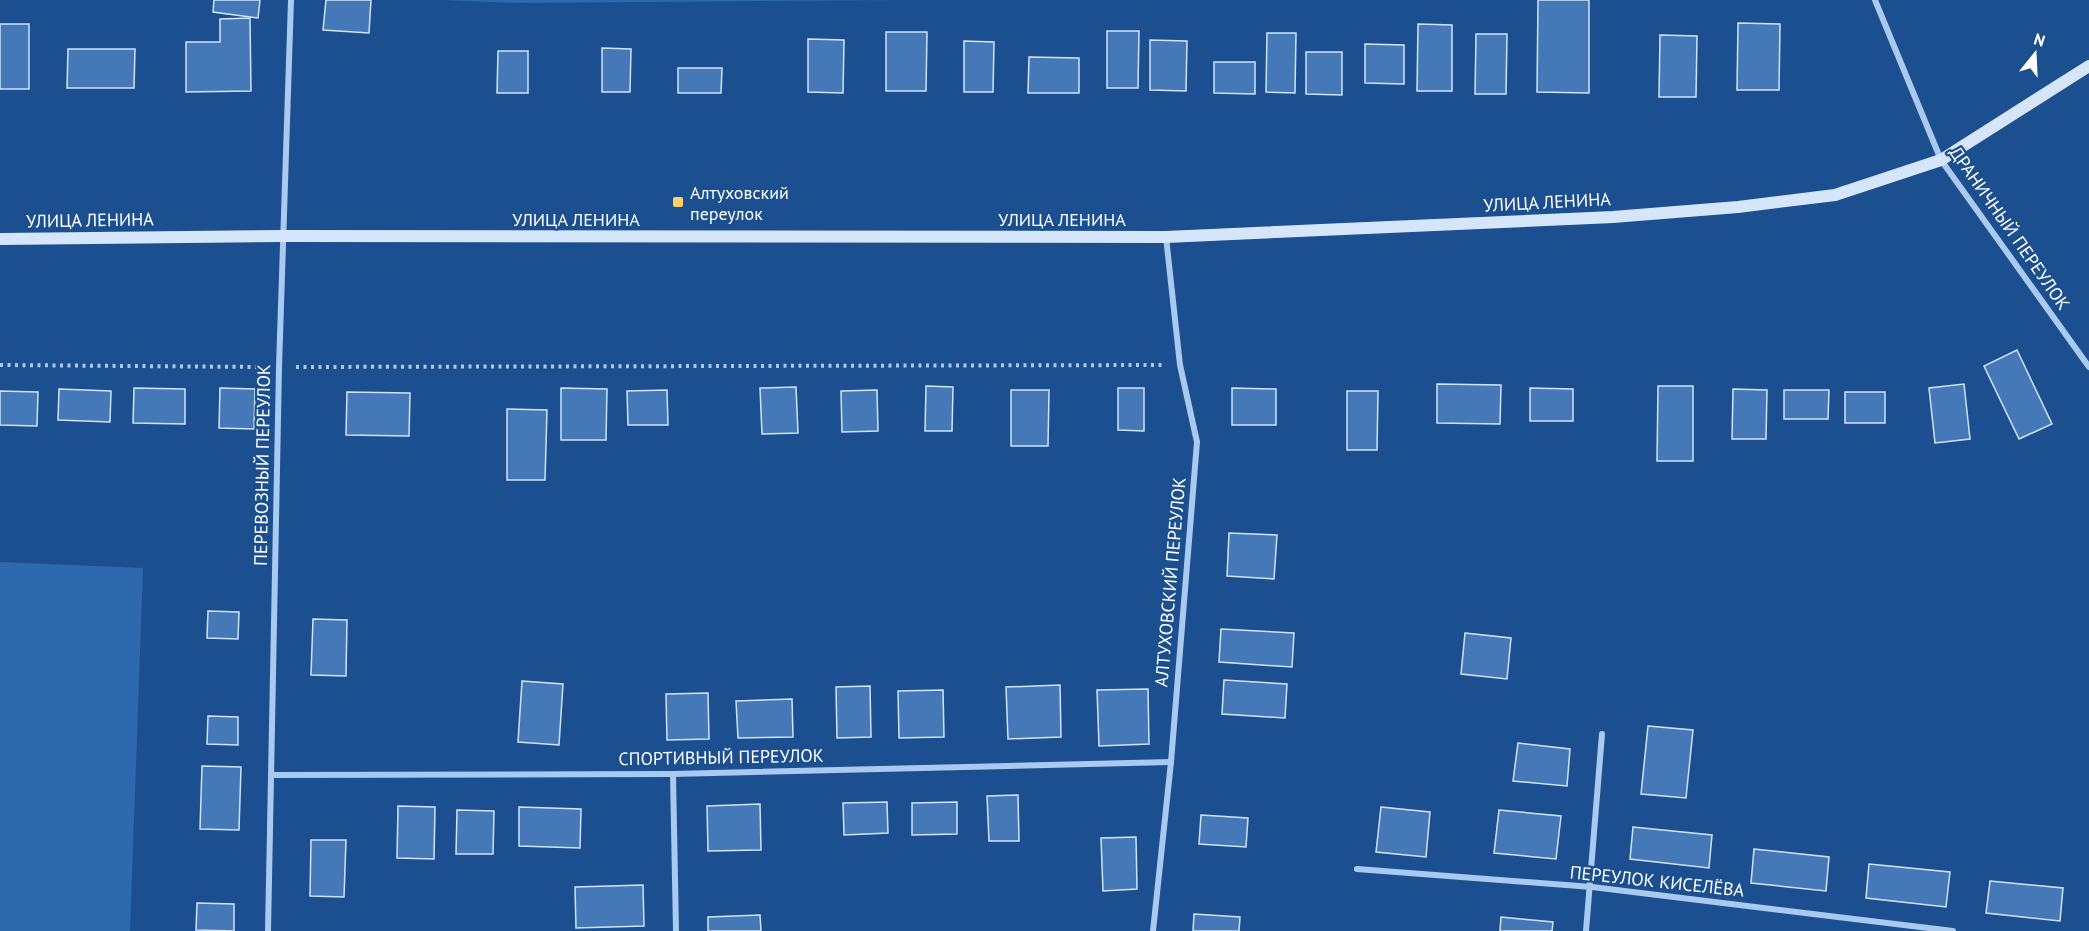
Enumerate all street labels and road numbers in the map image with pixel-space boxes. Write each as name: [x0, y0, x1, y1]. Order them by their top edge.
street label: ДРАНИЧНЫЙ ПЕРЕУЛОК: [1945, 142, 2075, 314]
street label: УЛИЦА ЛЕНИНА: [1483, 187, 1612, 217]
street label: УЛИЦА ЛЕНИНА: [26, 207, 154, 233]
street label: УЛИЦА ЛЕНИНА: [512, 208, 640, 231]
street label: УЛИЦА ЛЕНИНА: [998, 208, 1126, 231]
street label: ПЕРЕВОЗНЫЙ ПЕРЕУЛОК: [249, 364, 275, 566]
street label: АЛТУХОВСКИЙ ПЕРЕУЛОК: [1149, 476, 1191, 688]
street label: СПОРТИВНЫЙ ПЕРЕУЛОК: [618, 744, 824, 770]
street label: ПЕРЕУЛОК КИСЕЛЁВА: [1569, 860, 1746, 902]

